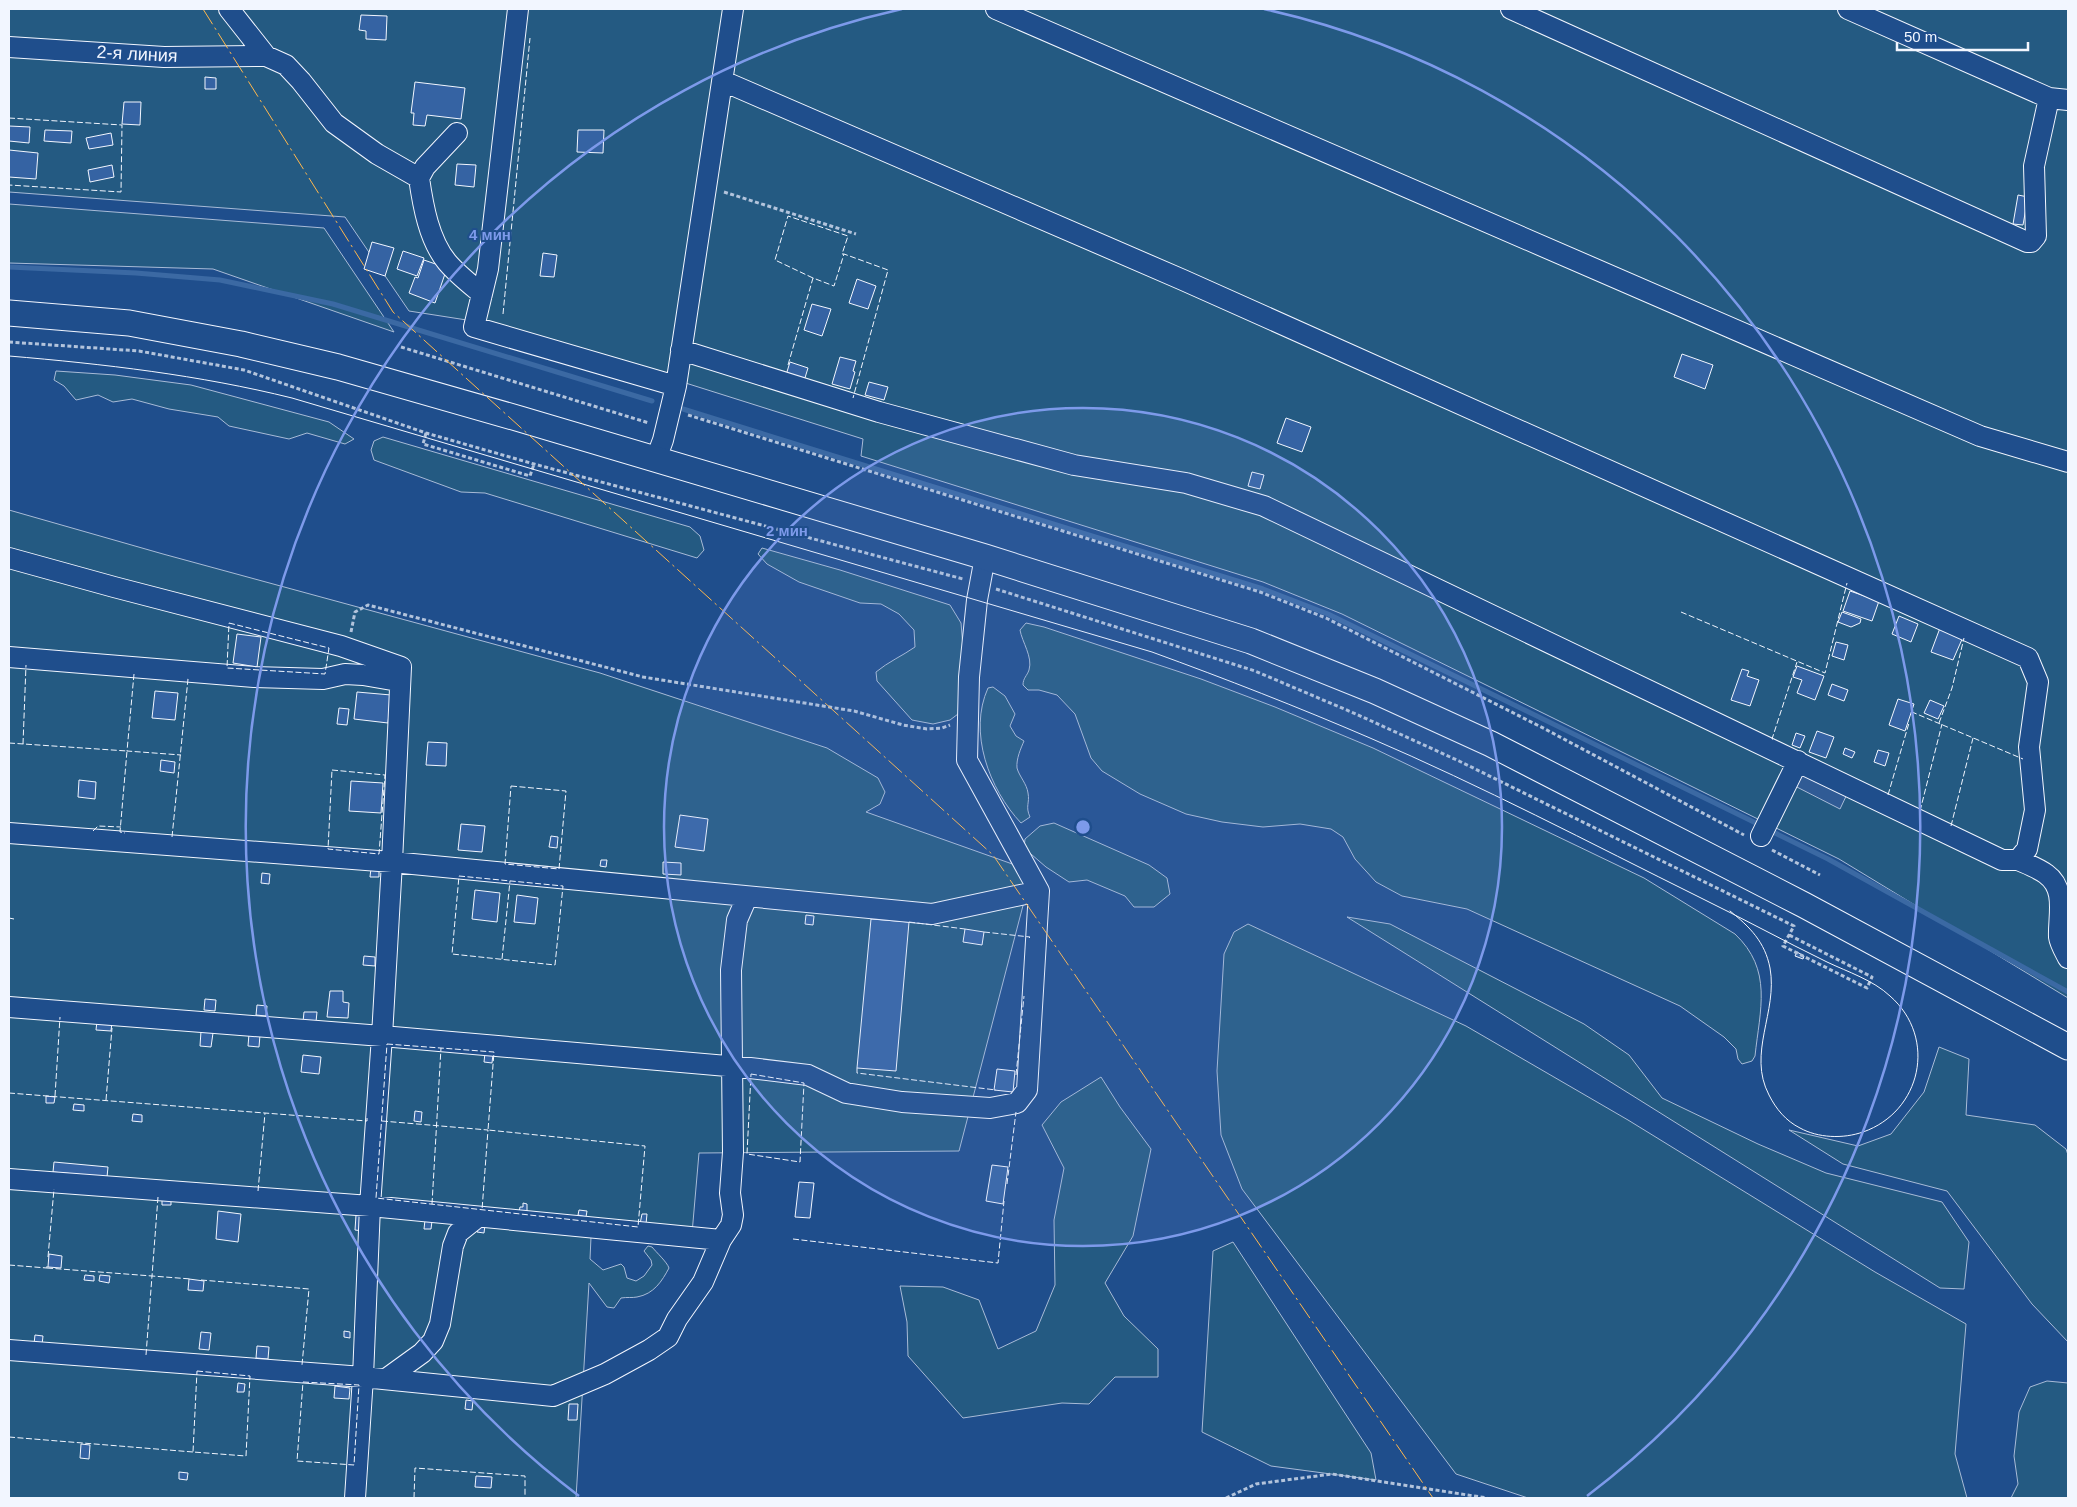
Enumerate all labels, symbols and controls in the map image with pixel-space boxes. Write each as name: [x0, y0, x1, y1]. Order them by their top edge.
scale bar: [1897, 20, 2028, 52]
text: 50 m: [1904, 28, 1937, 45]
street label: 2-я линия: [96, 42, 178, 66]
text: 4 мин: [469, 226, 511, 243]
text: 2 мин: [766, 522, 808, 539]
centre of rings: [1074, 818, 1092, 836]

